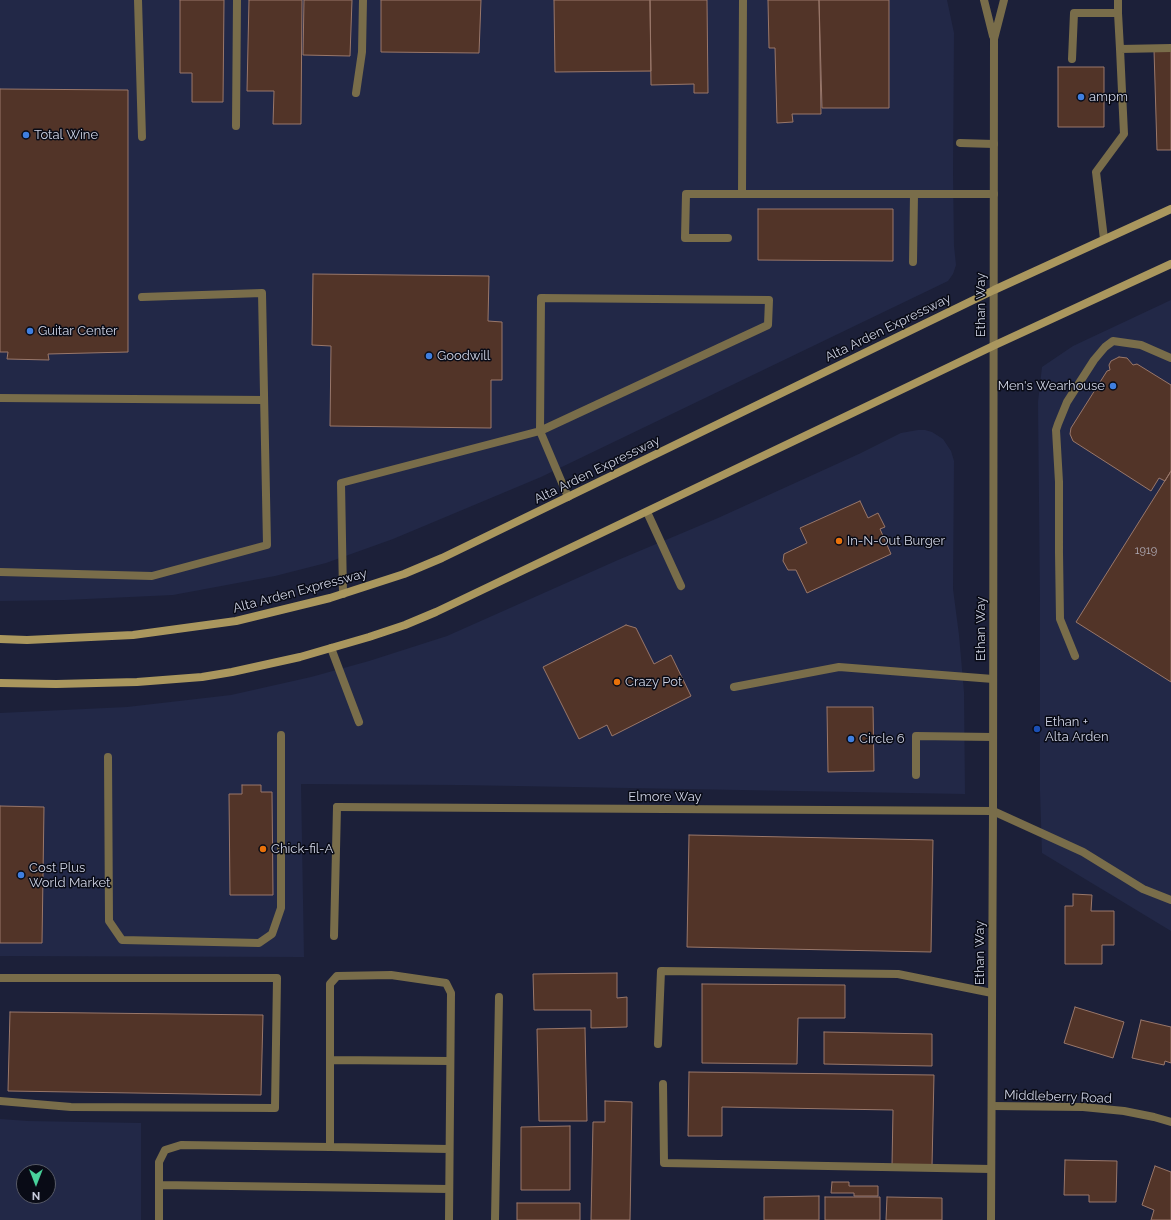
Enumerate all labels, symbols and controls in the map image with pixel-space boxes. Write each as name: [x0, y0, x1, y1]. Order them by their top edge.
place label: ampm: [1089, 89, 1128, 105]
marker: ampm: [1076, 92, 1086, 102]
place label: Total Wine: [34, 127, 98, 143]
marker: Total Wine: [21, 130, 31, 140]
street label: Ethan Way: [973, 273, 989, 337]
street label: Alta Arden Expressway: [823, 291, 953, 365]
place label: Guitar Center: [38, 323, 118, 339]
marker: Guitar Center: [25, 326, 35, 336]
place label: Goodwill: [437, 348, 490, 364]
marker: Goodwill: [424, 351, 434, 361]
place label: Men's Wearhouse: [998, 378, 1105, 394]
marker: Men's Wearhouse: [1108, 381, 1118, 391]
street label: Alta Arden Expressway: [532, 433, 662, 507]
place label: In-N-Out Burger: [847, 533, 945, 549]
marker: In-N-Out Burger: [834, 536, 844, 546]
house number: 1919: [1135, 544, 1157, 558]
street label: Alta Arden Expressway: [231, 566, 369, 616]
street label: Ethan Way: [973, 597, 989, 661]
place label: Crazy Pot: [625, 674, 682, 690]
marker: Crazy Pot: [612, 677, 622, 687]
place label: Ethan + Alta Arden: [1045, 714, 1109, 745]
marker: Ethan + Alta Arden: [1032, 724, 1042, 734]
place label: Circle 6: [859, 731, 905, 747]
marker: Circle 6: [846, 734, 856, 744]
street label: Elmore Way: [628, 789, 702, 805]
place label: Chick-fil-A: [271, 841, 333, 857]
marker: Chick-fil-A: [258, 844, 268, 854]
place label: Cost Plus World Market: [29, 860, 110, 891]
marker: Cost Plus World Market: [16, 870, 26, 880]
street label: Ethan Way: [972, 921, 988, 985]
street label: Middleberry Road: [1004, 1087, 1112, 1107]
north arrow: [16, 1164, 56, 1204]
text: N: [32, 1189, 40, 1202]

